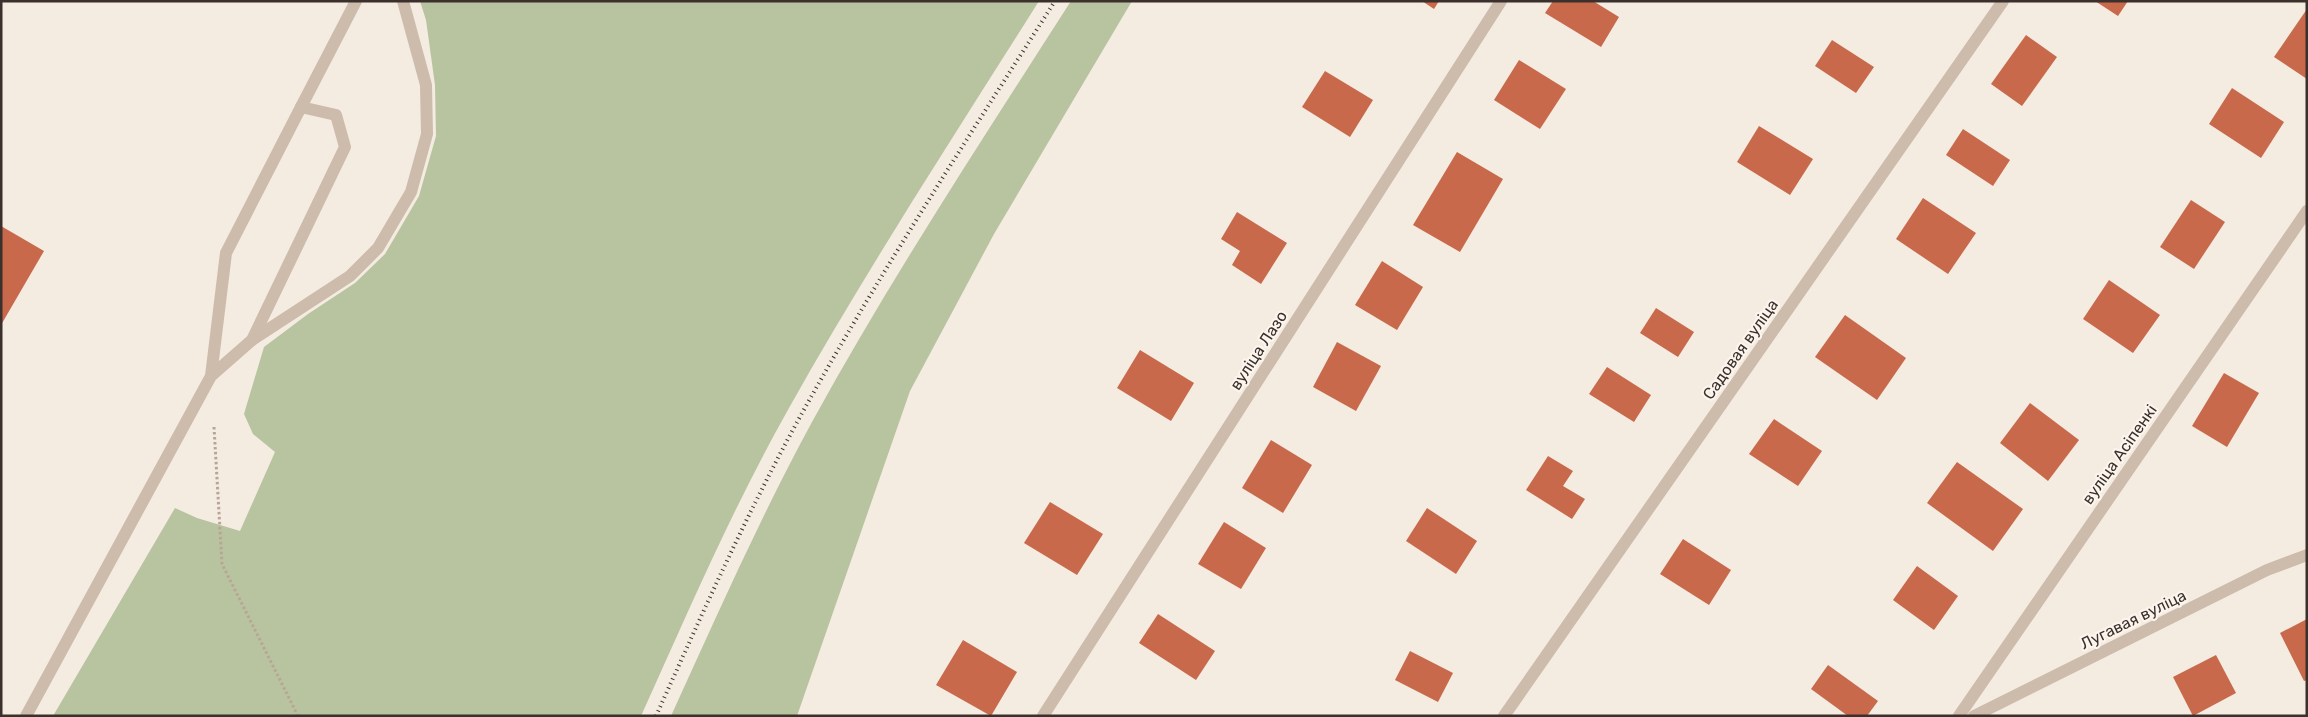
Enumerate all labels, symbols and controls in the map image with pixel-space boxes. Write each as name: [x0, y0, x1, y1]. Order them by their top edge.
street label: Садовая вуліца: [1699, 296, 1782, 403]
street label: вуліца Лазо: [1226, 307, 1291, 393]
street label: вуліца Асіпенкі: [2078, 401, 2161, 508]
street label: Лугавая вуліца: [2077, 586, 2189, 653]

